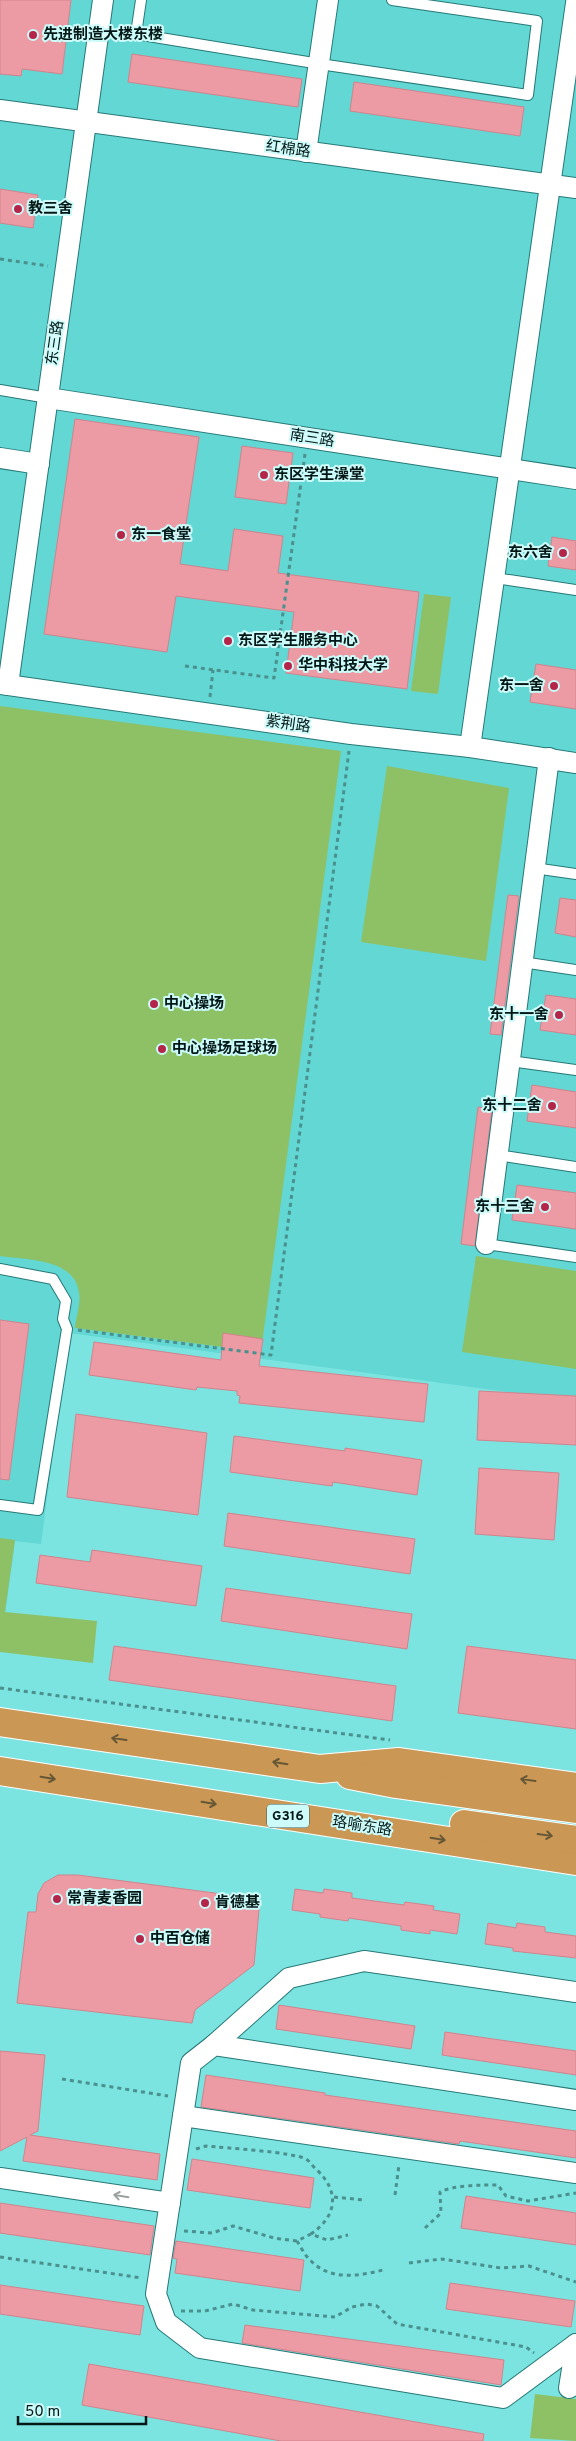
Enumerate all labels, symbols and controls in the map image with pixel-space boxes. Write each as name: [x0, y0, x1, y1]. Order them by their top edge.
place label: 先进制造大楼东楼: [43, 25, 163, 45]
marker: 先进制造大楼东楼: [27, 29, 39, 41]
street label: 红棉路: [264, 137, 312, 163]
place label: 教三舍: [28, 200, 73, 219]
marker: 教三舍: [12, 203, 24, 215]
street label: 东三路: [43, 319, 69, 367]
street label: 南三路: [288, 426, 336, 452]
place label: 东区学生澡堂: [274, 465, 364, 485]
marker: 东区学生澡堂: [258, 469, 270, 481]
place label: 东一食堂: [131, 526, 191, 545]
marker: 东一食堂: [115, 529, 127, 541]
place label: 东六舍: [508, 544, 553, 563]
marker: 东六舍: [557, 547, 569, 559]
place label: 东区学生服务中心: [238, 631, 358, 651]
marker: 东区学生服务中心: [222, 635, 234, 647]
place label: 华中科技大学: [298, 656, 388, 676]
marker: 华中科技大学: [282, 660, 294, 672]
place label: 东一舍: [499, 677, 544, 696]
marker: 东一舍: [548, 680, 560, 692]
street label: 紫荆路: [264, 712, 312, 738]
place label: 中心操场: [164, 995, 224, 1014]
marker: 中心操场: [148, 998, 160, 1010]
place label: 东十一舍: [489, 1006, 549, 1025]
marker: 东十一舍: [553, 1009, 565, 1021]
place label: 中心操场足球场: [172, 1040, 277, 1059]
marker: 中心操场足球场: [156, 1043, 168, 1055]
place label: 东十二舍: [482, 1097, 542, 1116]
marker: 东十二舍: [546, 1100, 558, 1112]
place label: 东十三舍: [475, 1198, 535, 1217]
marker: 东十三舍: [539, 1201, 551, 1213]
one-way arrow: [111, 1734, 127, 1744]
one-way arrow: [272, 1757, 288, 1767]
one-way arrow: [40, 1773, 56, 1783]
one-way arrow: [520, 1775, 536, 1785]
one-way arrow: [200, 1799, 216, 1809]
road number: G316: [267, 1804, 309, 1828]
street label: 珞喻东路: [331, 1813, 393, 1841]
one-way arrow: [536, 1830, 552, 1840]
one-way arrow: [430, 1834, 446, 1844]
place label: 常青麦香园: [67, 1890, 142, 1909]
marker: 常青麦香园: [51, 1893, 63, 1905]
place label: 肯德基: [215, 1893, 260, 1913]
marker: 肯德基: [199, 1897, 211, 1909]
place label: 中百仓储: [150, 1929, 210, 1949]
marker: 中百仓储: [134, 1933, 146, 1945]
one-way arrow: [114, 2191, 130, 2201]
scale bar: [18, 2394, 145, 2426]
text: 50 m: [25, 2403, 60, 2422]

